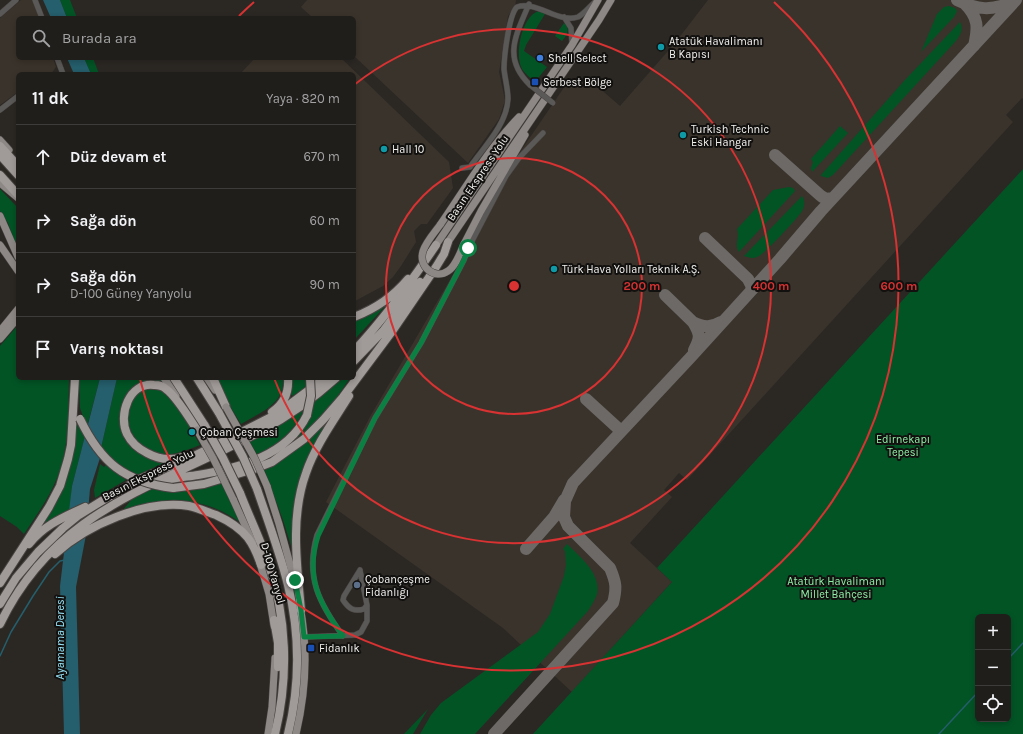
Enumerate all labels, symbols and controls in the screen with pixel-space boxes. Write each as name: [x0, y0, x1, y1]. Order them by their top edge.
search box: [16, 16, 356, 60]
icon: search: [30, 27, 52, 49]
text: Burada ara: [62, 29, 137, 47]
place label: Atatük Havalimanı B Kapısı: [669, 35, 763, 61]
marker: Atatük Havalimanı B Kapısı: [656, 42, 666, 52]
place label: Shell Select: [548, 52, 607, 65]
marker: Shell Select: [535, 53, 545, 63]
place label: Serbest Bölge: [543, 76, 612, 89]
marker: Serbest Bölge: [530, 77, 540, 87]
text: 11 dk: [32, 88, 69, 108]
text: Yaya · 820 m: [266, 91, 340, 106]
place label: Turkish Technic Eski Hangar: [691, 123, 769, 149]
marker: Turkish Technic Eski Hangar: [678, 130, 688, 140]
street label: Basın Ekspress Yolu: [444, 133, 512, 223]
place label: Hall 10: [392, 143, 424, 156]
marker: Hall 10: [379, 144, 389, 154]
icon: ahead: [32, 146, 54, 168]
text: Düz devam et: [70, 148, 167, 166]
text: 670 m: [303, 149, 340, 164]
icon: right: [32, 210, 54, 232]
text: Sağa dön: [70, 212, 137, 230]
text: 60 m: [310, 213, 340, 228]
route start: [459, 239, 477, 257]
place label: Türk Hava Yolları Teknik A.Ş.: [562, 263, 699, 276]
marker: Türk Hava Yolları Teknik A.Ş.: [549, 264, 559, 274]
text: Sağa dön: [70, 268, 137, 286]
icon: right: [32, 274, 54, 296]
text: 90 m: [309, 277, 340, 292]
centre of rings: [507, 279, 521, 293]
text: 200 m: [624, 279, 660, 293]
text: 400 m: [753, 279, 789, 293]
text: 600 m: [881, 279, 917, 293]
text: D-100 Güney Yanyolu: [70, 286, 192, 301]
icon: arrive: [32, 338, 54, 360]
text: Varış noktası: [70, 340, 164, 358]
place label: Çoban Çeşmesi: [200, 426, 278, 439]
marker: Çoban Çeşmesi: [187, 427, 197, 437]
park label: Edirnekapı Tepesi: [876, 433, 930, 459]
street label: Basın Ekspress Yolu: [100, 446, 196, 504]
street label: D-100 Yanyol: [258, 541, 288, 605]
route end: [286, 571, 304, 589]
place label: Çobançeşme Fidanlığı: [365, 573, 430, 599]
park label: Atatürk Havalimanı Millet Bahçesi: [787, 575, 885, 601]
marker: Çobançeşme Fidanlığı: [352, 580, 362, 590]
water label: Ayamama Deresi: [53, 596, 67, 680]
map controls: [975, 614, 1011, 722]
button: +: [975, 614, 1011, 650]
place label: Fidanlık: [319, 642, 360, 655]
marker: Fidanlık: [306, 643, 316, 653]
button: −: [975, 650, 1011, 686]
button: locate: [975, 686, 1011, 722]

